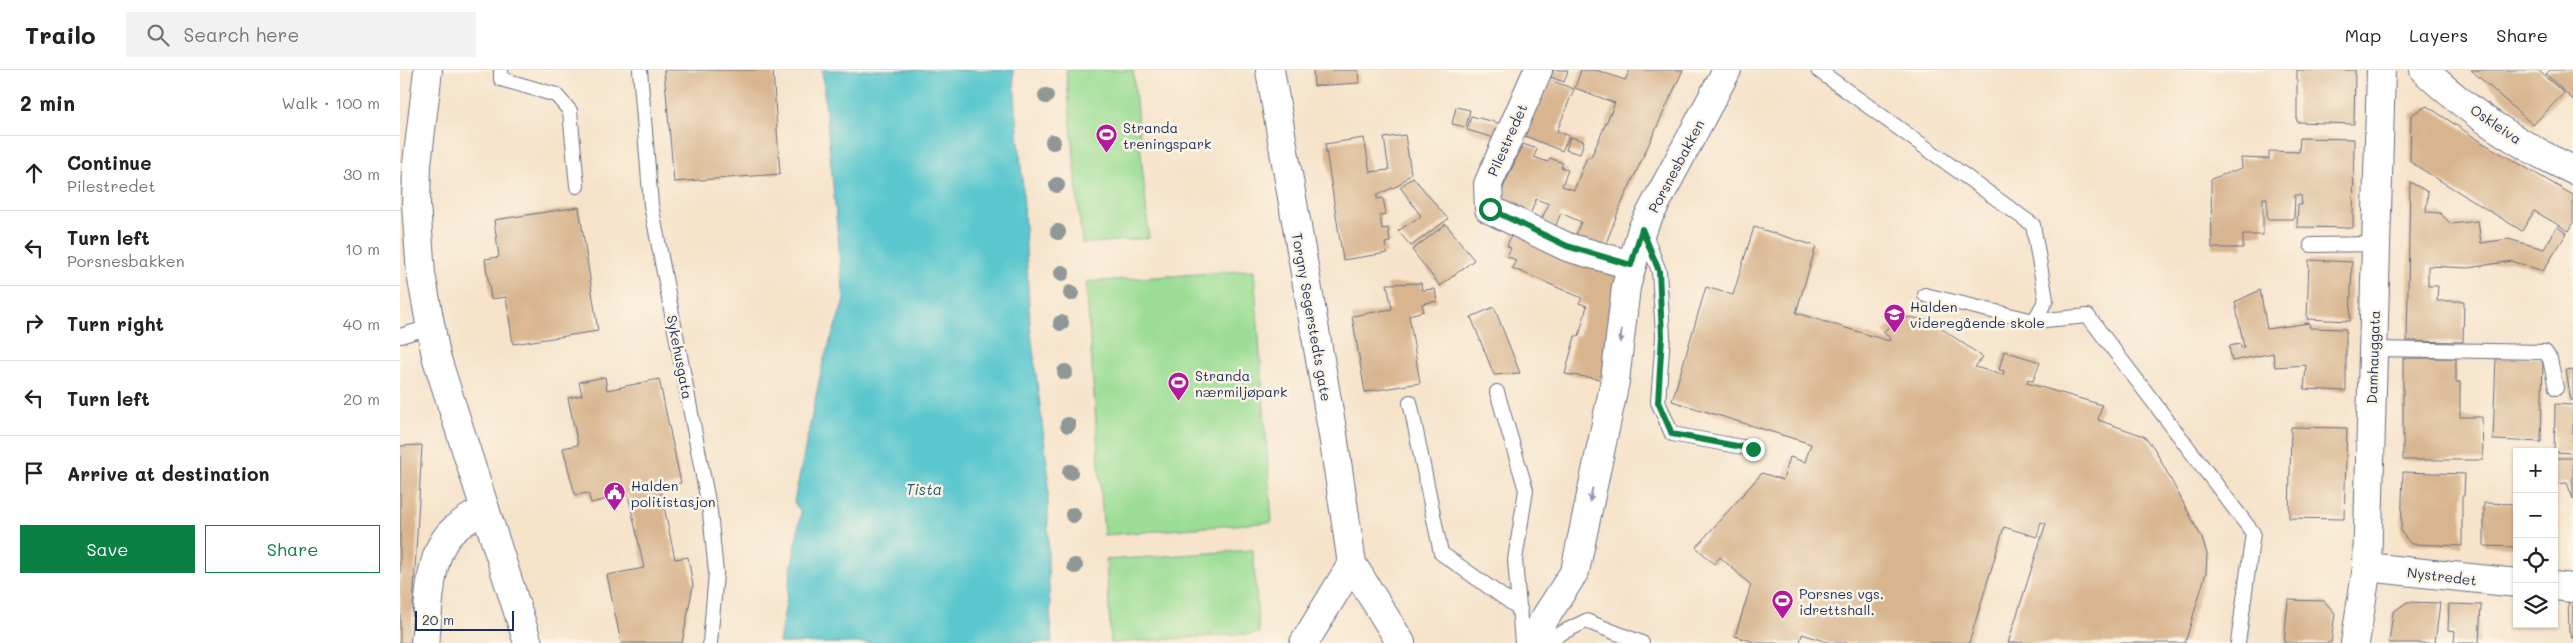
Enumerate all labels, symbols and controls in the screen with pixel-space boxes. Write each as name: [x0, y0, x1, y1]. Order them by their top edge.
search box: [126, 12, 476, 57]
text: Trailo: [25, 19, 96, 50]
icon: search: [144, 21, 172, 49]
text: Search here: [184, 22, 299, 47]
text: Map: [2345, 23, 2381, 47]
text: Layers: [2409, 23, 2468, 47]
text: Share: [2496, 23, 2548, 47]
text: 2 min: [20, 89, 75, 116]
text: Walk · 100 m: [281, 92, 380, 113]
street label: Oskleiva: [2467, 100, 2525, 148]
street label: Pilestredet: [1483, 101, 1531, 179]
street label: Porsnesbakken: [1643, 116, 1709, 216]
place label: Stranda treningspark: [1123, 118, 1211, 153]
sports icon: Stranda treningspark: [1095, 123, 1119, 154]
text: Continue: [67, 150, 152, 175]
icon: ahead: [20, 159, 48, 187]
text: 30 m: [343, 163, 380, 184]
text: Pilestredet: [67, 175, 155, 196]
route start: [1479, 198, 1502, 221]
text: Turn left: [67, 225, 150, 250]
street label: Torgny Segerstedts gate: [1288, 231, 1336, 403]
icon: left: [20, 234, 48, 262]
text: 10 m: [345, 238, 380, 259]
text: Porsnesbakken: [67, 250, 185, 271]
place label: Halden videregående skole: [1910, 297, 2045, 332]
school or university icon: Halden videregående skole: [1882, 302, 1906, 333]
icon: right: [20, 309, 48, 337]
street label: Damhauggata: [2362, 310, 2384, 404]
text: Turn right: [67, 311, 164, 336]
text: 40 m: [343, 313, 380, 334]
street label: Sykehusgata: [663, 313, 697, 401]
one-way arrow: [1617, 328, 1625, 344]
place label: Stranda nærmiljøpark: [1195, 366, 1288, 401]
sports icon: Stranda nærmiljøpark: [1167, 371, 1191, 402]
icon: left: [20, 384, 48, 412]
text: Turn left: [67, 386, 150, 411]
text: 20 m: [343, 388, 380, 409]
route end: [1742, 438, 1765, 461]
map controls: [2513, 448, 2558, 628]
button: +: [2513, 448, 2558, 493]
icon: arrive: [20, 459, 48, 487]
text: Arrive at destination: [67, 461, 270, 486]
place label: Halden politistasjon: [631, 476, 715, 511]
water label: Tista: [906, 479, 942, 499]
public building icon: Halden politistasjon: [603, 481, 627, 512]
one-way arrow: [1587, 488, 1595, 503]
button: −: [2513, 493, 2558, 538]
button: Save: [20, 525, 195, 573]
button: Share: [205, 525, 380, 573]
button: locate: [2513, 538, 2558, 583]
street label: Nystredet: [2406, 562, 2478, 590]
button: layers: [2513, 583, 2558, 628]
place label: Porsnes vgs. idrettshall.: [1799, 584, 1884, 619]
sports icon: Porsnes vgs. idrettshall.: [1771, 589, 1795, 620]
scale bar: [415, 608, 514, 631]
text: 20 m: [422, 610, 454, 629]

